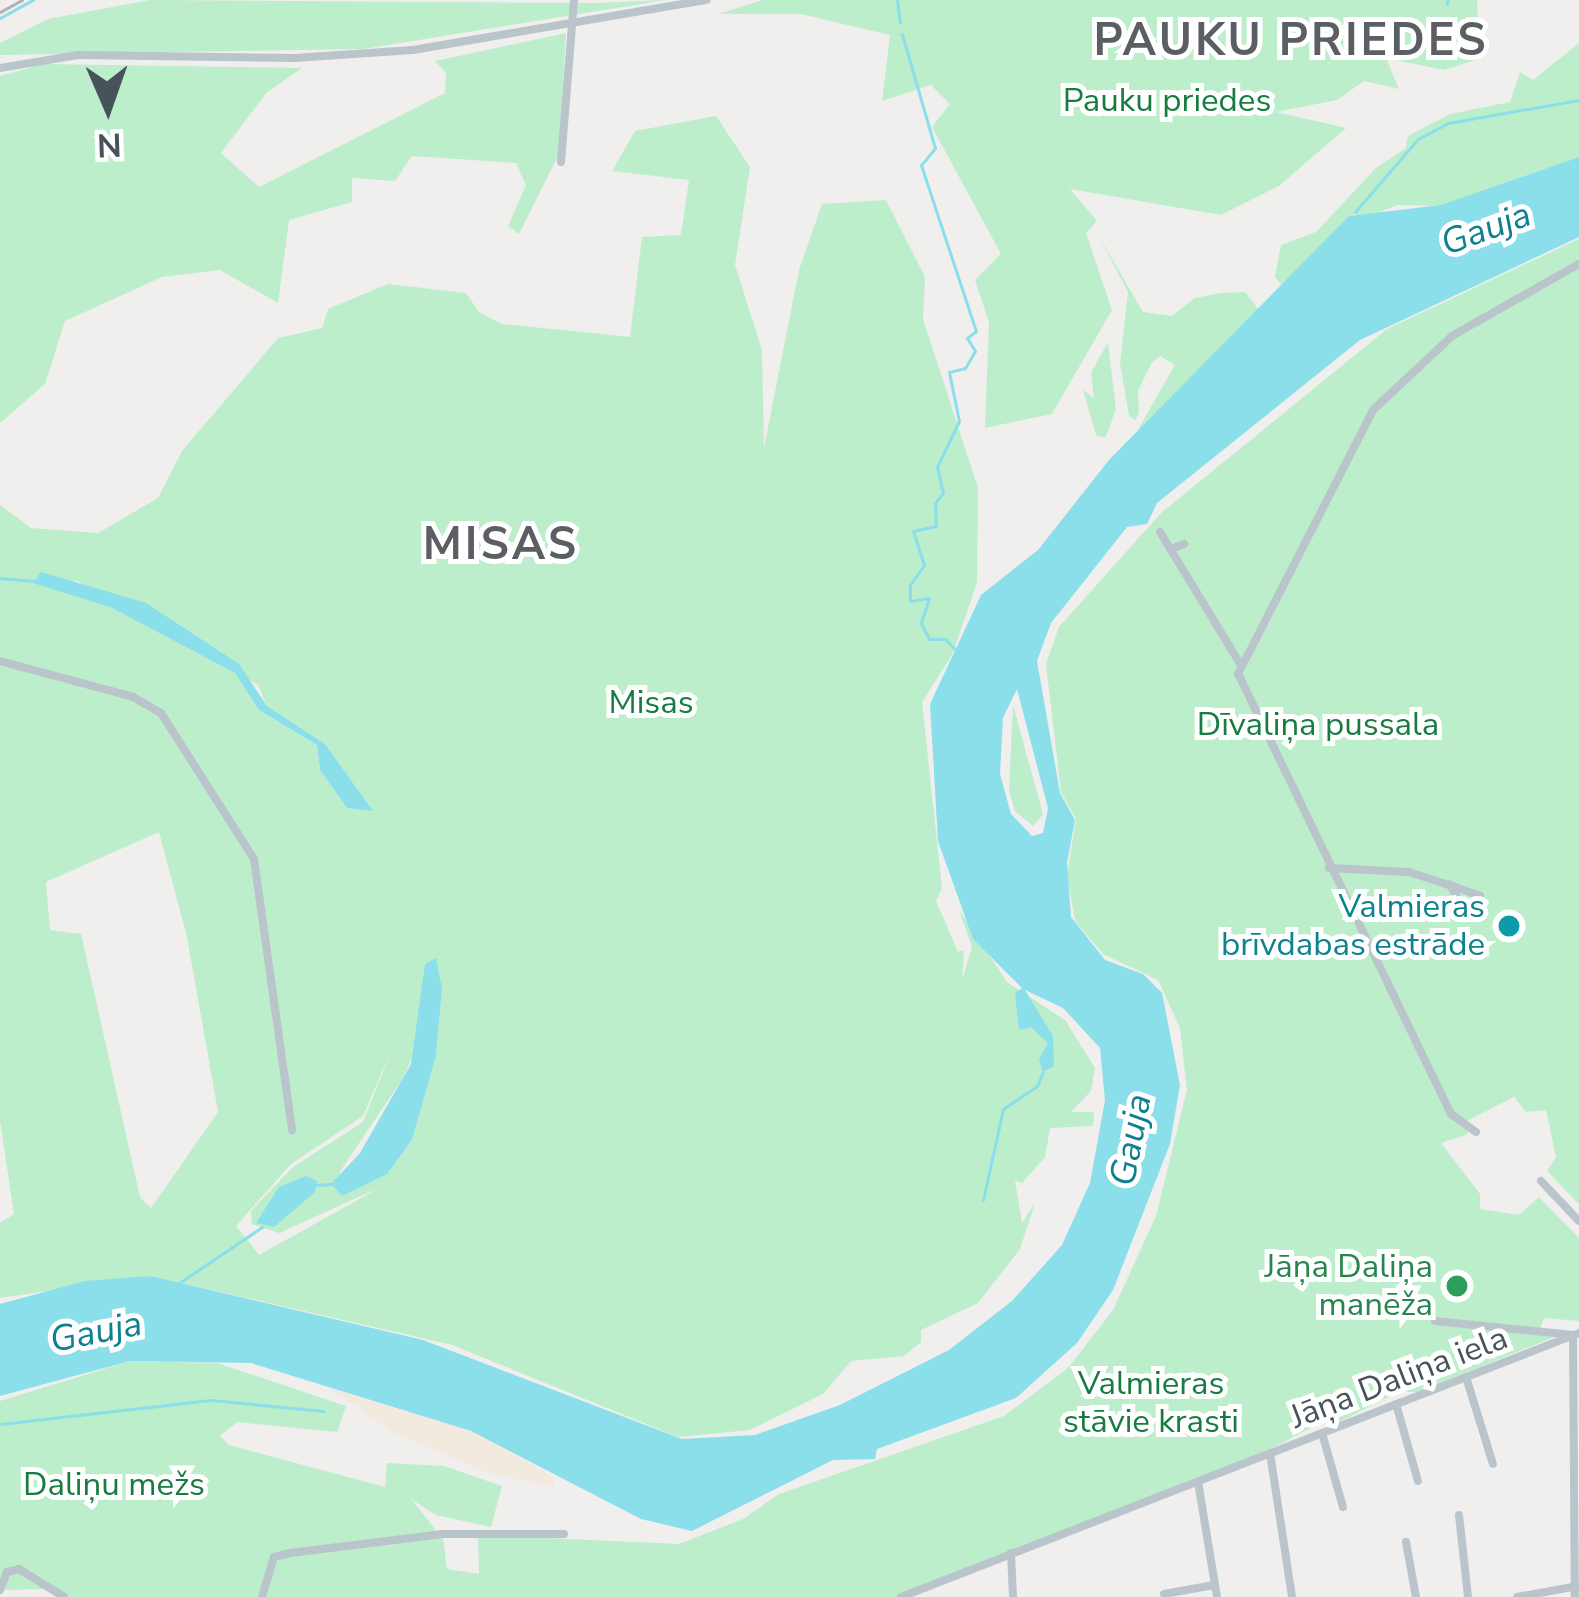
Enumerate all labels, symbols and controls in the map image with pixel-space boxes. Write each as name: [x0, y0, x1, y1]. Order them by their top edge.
district label: PAUKU PRIEDES: [1093, 14, 1489, 68]
north arrow: [48, 48, 168, 168]
park label: Pauku priedes: [1063, 81, 1271, 121]
text: N: [96, 122, 122, 167]
water label: Gauja: [1435, 193, 1537, 265]
district label: MISAS: [423, 518, 579, 572]
park label: Misas: [608, 683, 694, 723]
park label: Dīvaliņa pussala: [1197, 705, 1439, 745]
place label: Valmieras brīvdabas estrāde: [1221, 887, 1485, 965]
marker: Valmieras brīvdabas estrāde: [1496, 913, 1522, 939]
water label: Gauja: [1101, 1090, 1161, 1190]
place label: Jāņa Daliņa manēža: [1264, 1247, 1433, 1325]
marker: Jāņa Daliņa manēža: [1444, 1273, 1470, 1299]
water label: Gauja: [46, 1302, 146, 1362]
street label: Jāņa Daliņa iela: [1285, 1318, 1513, 1438]
park label: Valmieras stāvie krasti: [1063, 1364, 1239, 1442]
park label: Daliņu mežs: [23, 1465, 205, 1505]

